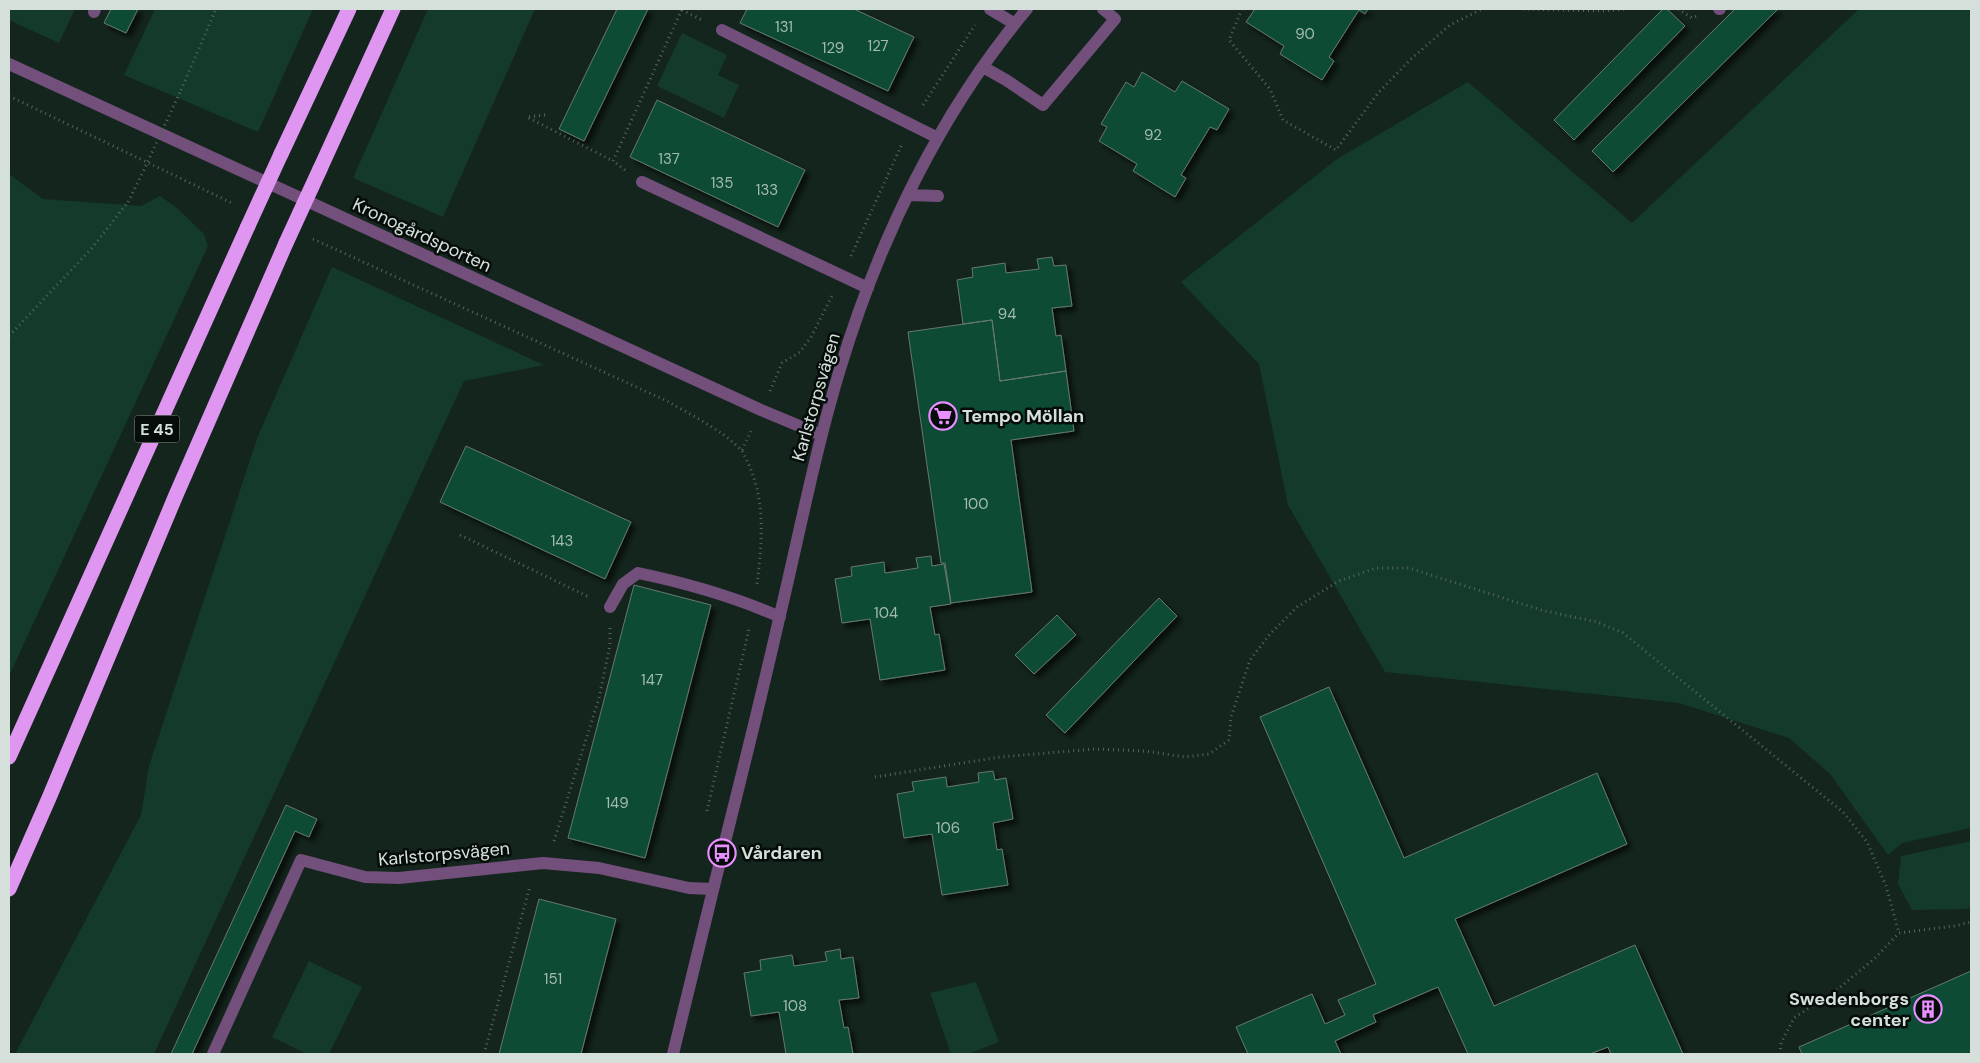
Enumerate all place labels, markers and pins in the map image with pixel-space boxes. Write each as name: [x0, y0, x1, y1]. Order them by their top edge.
supermarket icon: Tempo Möllan: [928, 401, 958, 431]
place label: Tempo Möllan: [962, 404, 1084, 428]
bus stop icon: Vårdaren: [707, 838, 737, 868]
place label: Vårdaren: [741, 841, 822, 865]
place label: Swedenborgs center: [1789, 987, 1909, 1032]
building icon: Swedenborgs center: [1913, 994, 1943, 1024]

